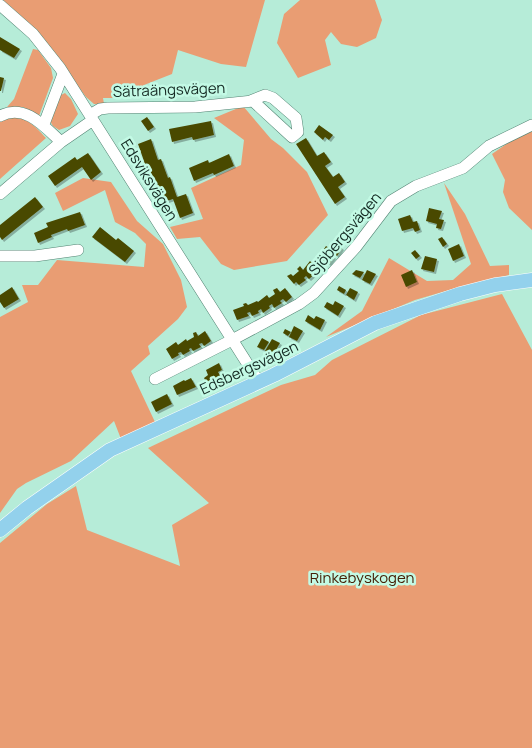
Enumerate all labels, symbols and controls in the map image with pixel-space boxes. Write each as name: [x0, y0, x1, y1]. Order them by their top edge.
street label: Sätraängsvägen: [112, 77, 226, 102]
street label: Edsviksvägen: [116, 135, 183, 225]
street label: Sjöbergsvägen: [303, 187, 386, 280]
street label: Edsbergsvägen: [196, 336, 302, 400]
park label: Rinkebyskogen: [310, 567, 414, 588]

